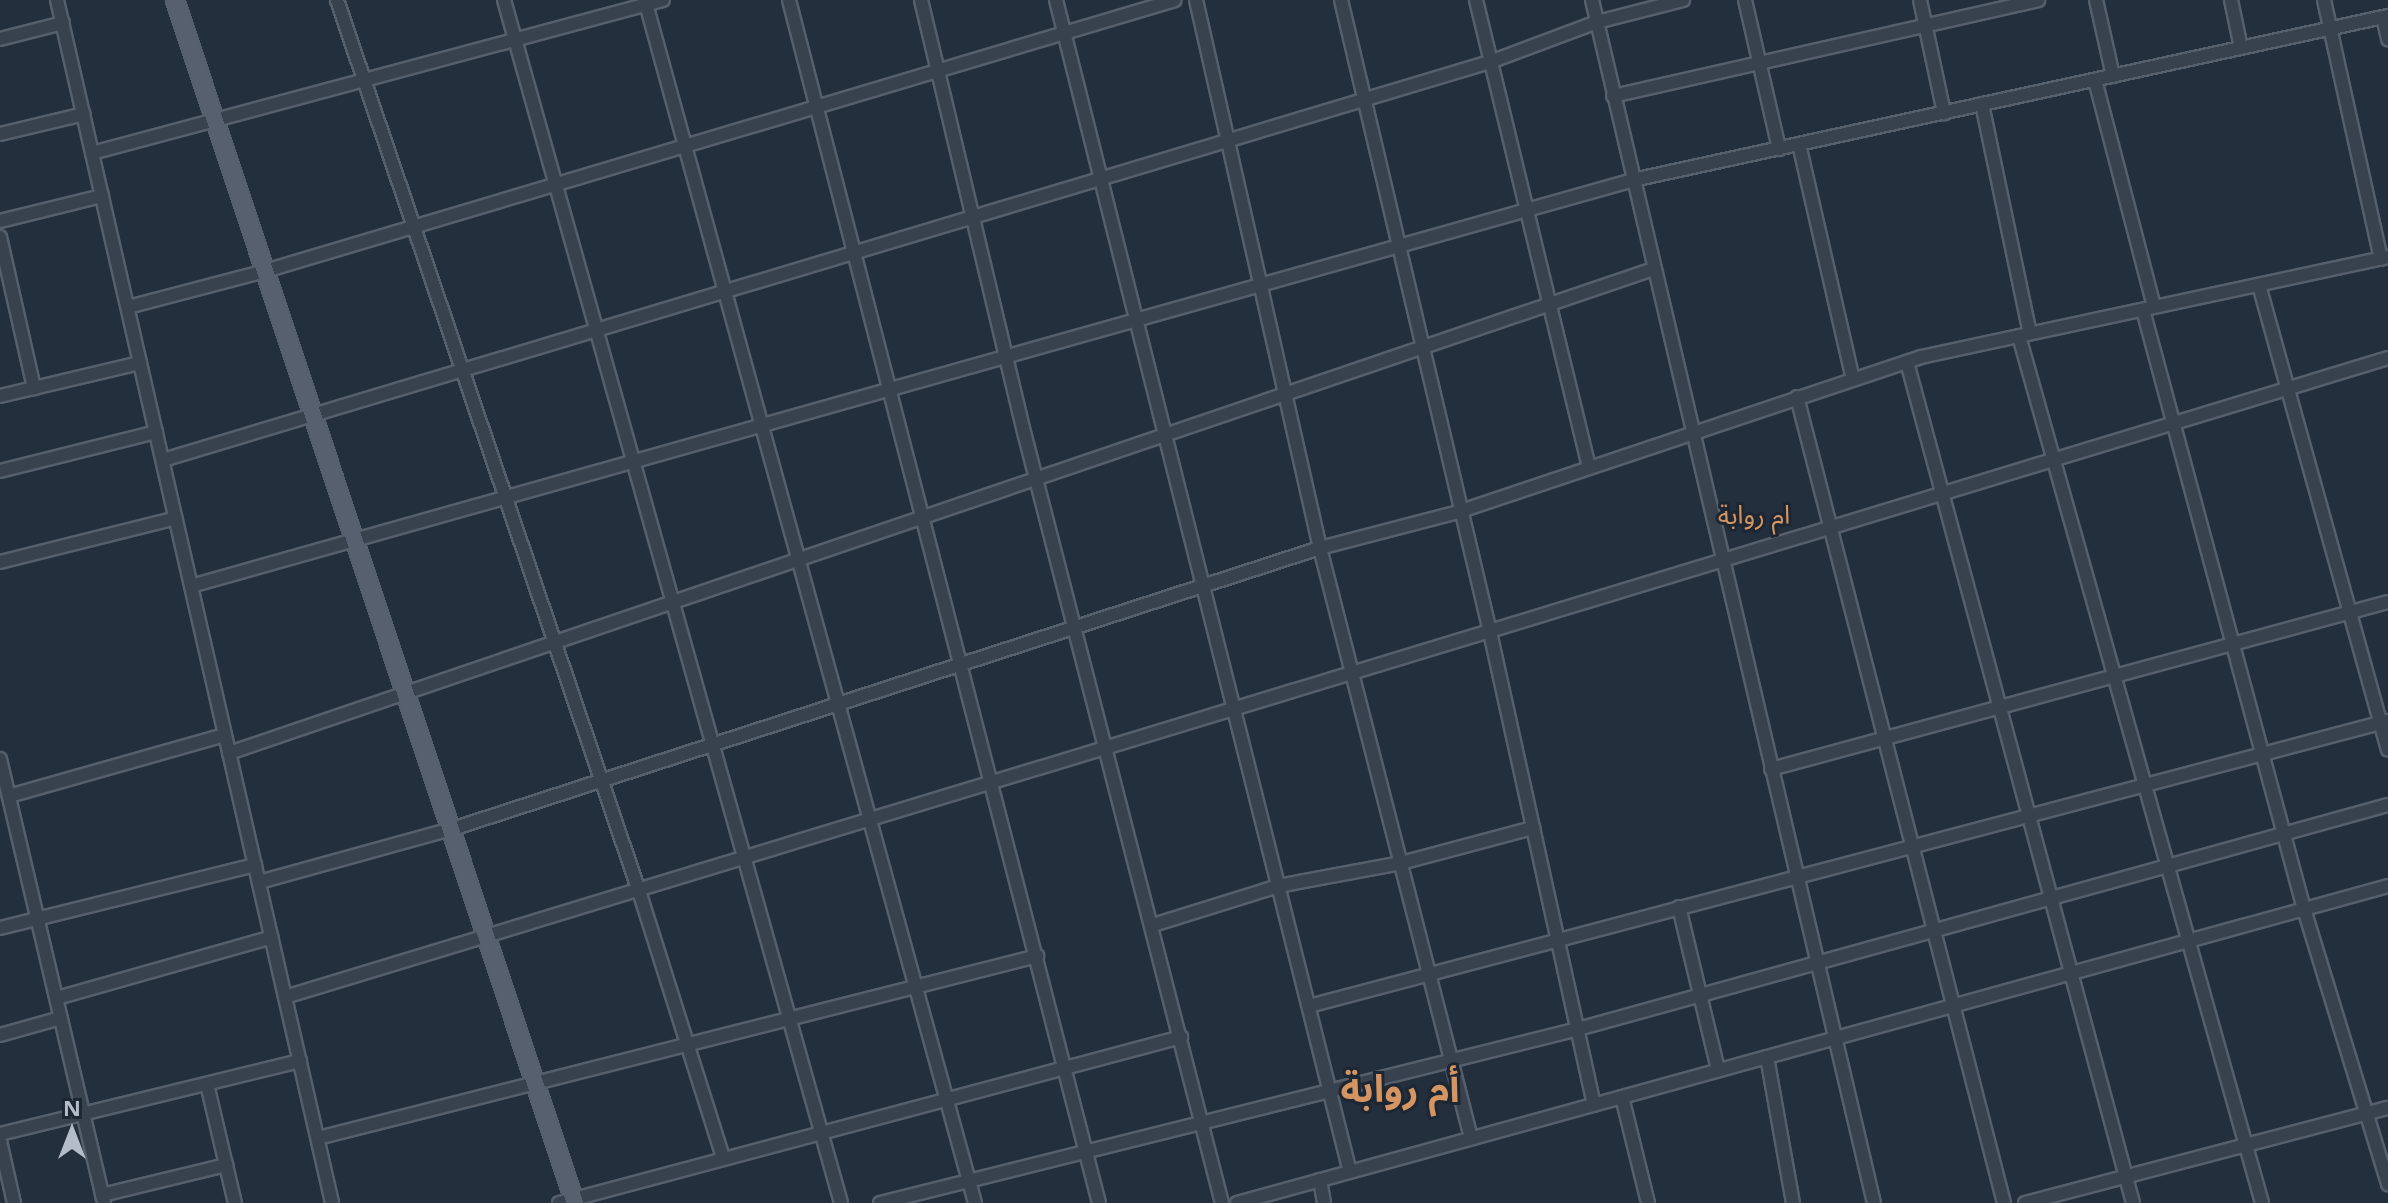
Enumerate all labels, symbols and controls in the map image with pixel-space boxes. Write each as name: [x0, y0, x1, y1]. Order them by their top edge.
district label: ام روابة: [1718, 499, 1790, 531]
district label: أم روابة: [1340, 1065, 1460, 1111]
north arrow: [32, 1091, 112, 1171]
text: N: [63, 1092, 81, 1122]

